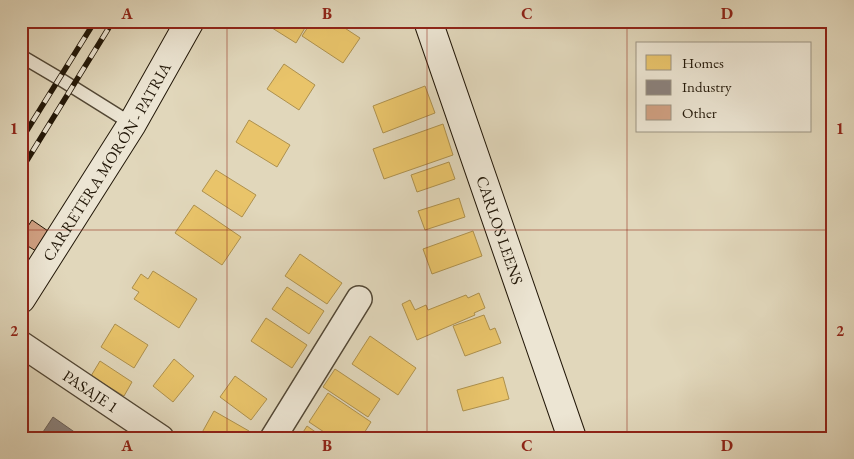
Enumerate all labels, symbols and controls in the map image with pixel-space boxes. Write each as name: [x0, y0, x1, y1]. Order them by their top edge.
text: A: [120, 3, 133, 24]
text: B: [322, 3, 332, 24]
text: C: [521, 3, 533, 24]
text: D: [721, 3, 733, 24]
legend: [636, 42, 812, 132]
text: Homes: [682, 53, 724, 72]
street label: CARRETERA MORÓN - PATRIA: [37, 57, 176, 265]
text: Industry: [682, 77, 732, 96]
text: Other: [682, 103, 717, 122]
text: 1: [10, 118, 18, 139]
text: 1: [836, 118, 844, 139]
street label: CARLOS LEENS: [472, 173, 529, 287]
text: 2: [10, 320, 19, 341]
text: 2: [836, 320, 845, 341]
street label: PASAJE 1: [59, 365, 122, 417]
text: A: [120, 435, 133, 456]
text: B: [322, 435, 332, 456]
text: C: [521, 435, 533, 456]
text: D: [721, 435, 733, 456]

